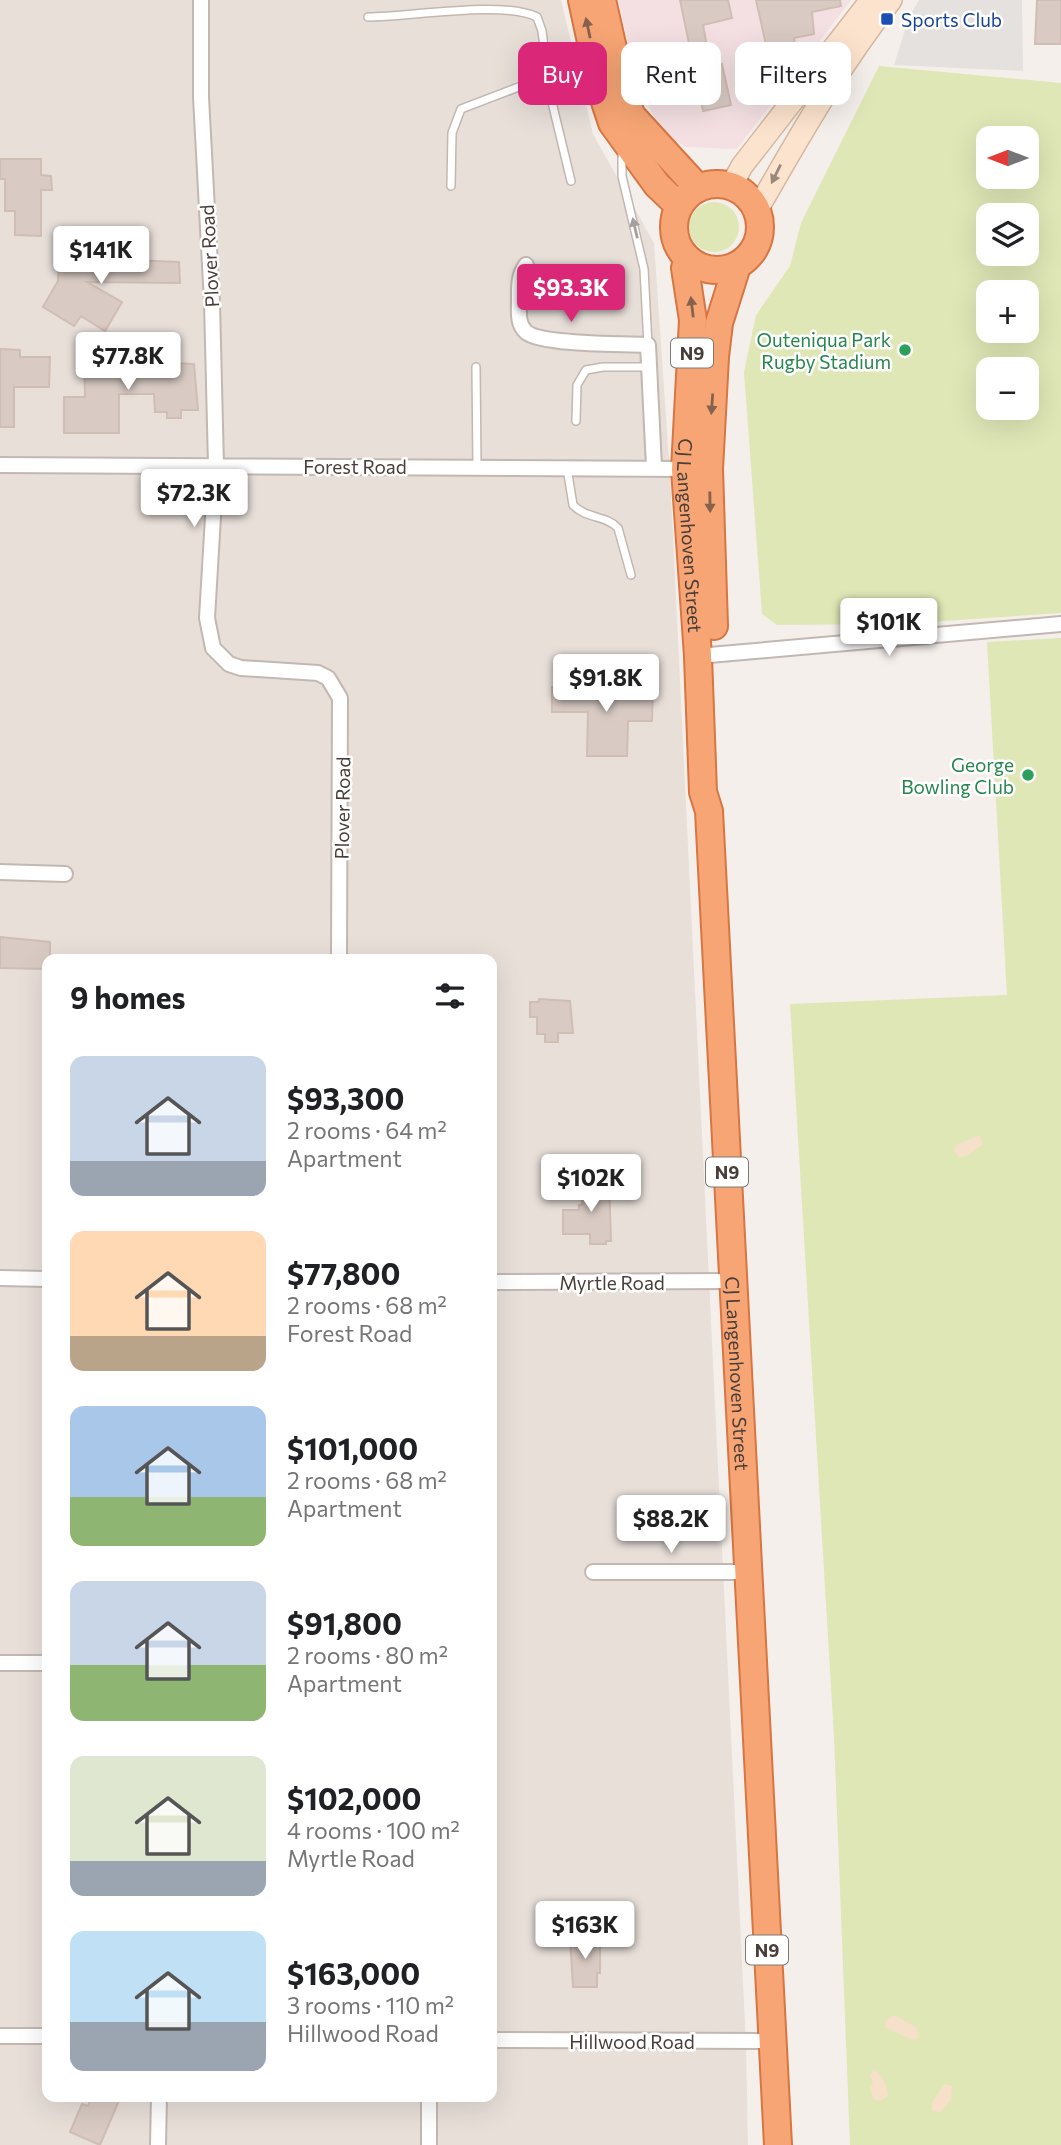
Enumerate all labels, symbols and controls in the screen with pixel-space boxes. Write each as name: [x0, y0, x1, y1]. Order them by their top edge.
place label: Sports Club: [901, 8, 1002, 31]
marker: Sports Club: [879, 11, 895, 27]
one-way arrow: [582, 17, 593, 39]
chip: Buy: [518, 42, 607, 105]
chip: Rent: [621, 42, 721, 105]
chip: Filters: [735, 42, 851, 105]
north arrow: [976, 126, 1040, 189]
map controls: [976, 126, 1039, 420]
one-way arrow: [770, 164, 782, 184]
button: layers: [976, 203, 1039, 266]
street label: Plover Road: [195, 204, 223, 308]
one-way arrow: [629, 217, 640, 239]
pin: $141K: [52, 226, 150, 286]
text: $141K: [69, 235, 133, 263]
pin: $93.3K: [514, 264, 628, 324]
text: $93.3K: [533, 273, 609, 301]
button: +: [976, 280, 1039, 343]
one-way arrow: [686, 296, 697, 318]
place label: Outeniqua Park Rugby Stadium: [756, 328, 891, 373]
pin: $77.8K: [71, 332, 185, 392]
road number: N9: [671, 338, 713, 368]
text: $77.8K: [92, 341, 164, 369]
marker: Outeniqua Park Rugby Stadium: [897, 342, 913, 358]
button: −: [976, 357, 1039, 420]
one-way arrow: [706, 393, 717, 415]
street label: CJ Langenhoven Street: [673, 438, 708, 634]
street label: Forest Road: [303, 455, 407, 478]
pin: $72.3K: [137, 470, 251, 529]
text: $72.3K: [157, 478, 231, 506]
one-way arrow: [704, 491, 715, 513]
pin: $101K: [840, 598, 938, 658]
text: $101K: [856, 607, 922, 635]
pin: $91.8K: [549, 654, 663, 714]
text: $91.8K: [569, 663, 643, 691]
place label: George Bowling Club: [901, 753, 1014, 798]
street label: Plover Road: [330, 756, 354, 860]
marker: George Bowling Club: [1020, 767, 1036, 783]
icon: filters: [431, 977, 469, 1015]
text: 9 homes: [70, 978, 185, 1015]
text: $93,300: [287, 1079, 404, 1116]
icon: home: [126, 1084, 210, 1168]
text: 2 rooms · 64 m²: [287, 1116, 447, 1144]
text: Apartment: [287, 1144, 402, 1172]
pin: $102K: [542, 1154, 640, 1214]
road number: N9: [706, 1157, 748, 1186]
text: $102K: [557, 1163, 625, 1191]
text: $77,800: [287, 1254, 400, 1291]
icon: home: [126, 1259, 210, 1343]
street label: Myrtle Road: [559, 1271, 665, 1294]
street label: CJ Langenhoven Street: [722, 1276, 755, 1471]
text: 2 rooms · 68 m²: [287, 1291, 447, 1319]
text: Forest Road: [287, 1319, 412, 1347]
text: $101,000: [287, 1429, 418, 1466]
icon: home: [126, 1434, 210, 1518]
text: 2 rooms · 68 m²: [287, 1466, 447, 1494]
text: Apartment: [287, 1494, 402, 1522]
pin: $88.2K: [614, 1496, 728, 1555]
text: $88.2K: [633, 1504, 709, 1532]
text: $91,800: [287, 1604, 402, 1641]
icon: home: [126, 1609, 210, 1693]
text: 2 rooms · 80 m²: [287, 1641, 448, 1669]
text: Apartment: [287, 1669, 402, 1697]
text: $102,000: [287, 1779, 422, 1816]
icon: home: [126, 1784, 210, 1868]
text: 4 rooms · 100 m²: [287, 1816, 460, 1844]
text: Myrtle Road: [287, 1844, 415, 1872]
pin: $163K: [536, 1902, 634, 1961]
text: $163K: [551, 1910, 619, 1938]
road number: N9: [746, 1936, 788, 1964]
text: $163,000: [287, 1954, 420, 1991]
icon: home: [126, 1959, 210, 2043]
text: 3 rooms · 110 m²: [287, 1991, 454, 2019]
text: Hillwood Road: [287, 2019, 439, 2047]
street label: Hillwood Road: [569, 2030, 695, 2053]

